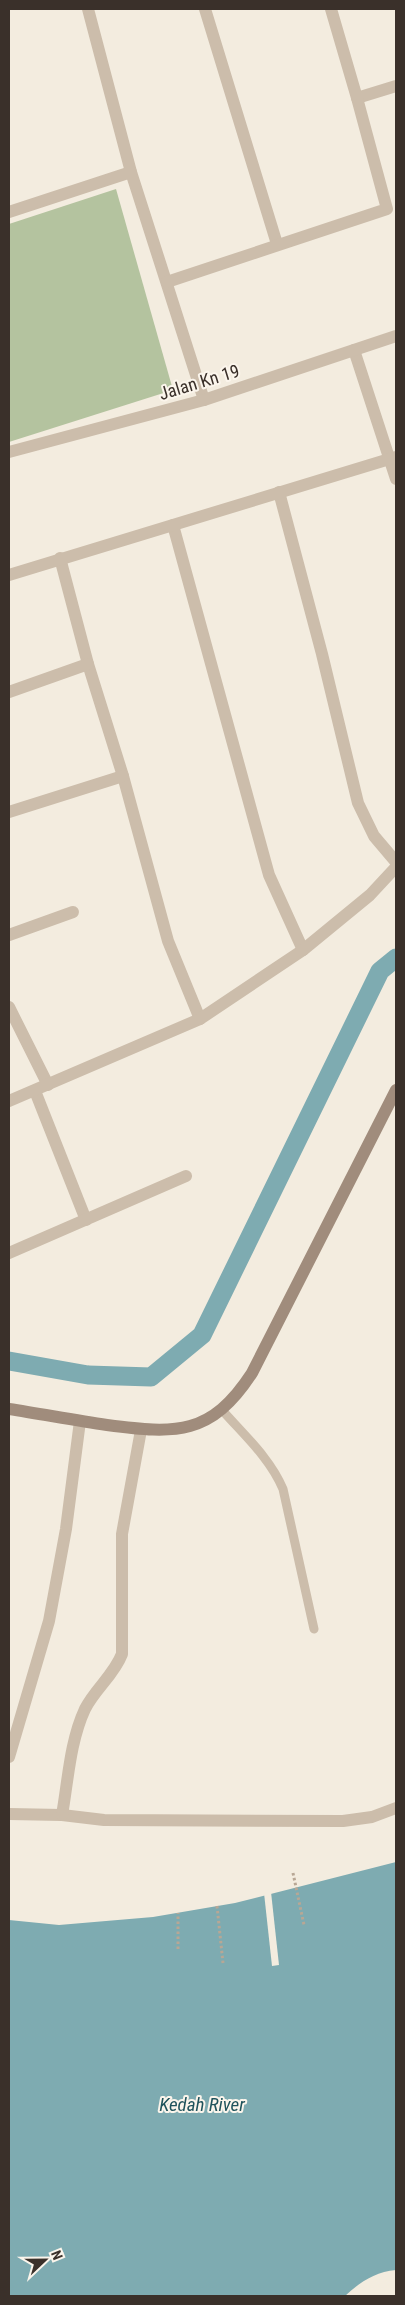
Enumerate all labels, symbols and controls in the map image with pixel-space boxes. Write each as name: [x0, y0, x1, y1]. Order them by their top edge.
street label: Jalan Kn 19: [156, 360, 242, 404]
water label: Kedah River: [159, 2093, 245, 2116]
north arrow: [20, 2235, 70, 2285]
text: N: [48, 2248, 66, 2262]

